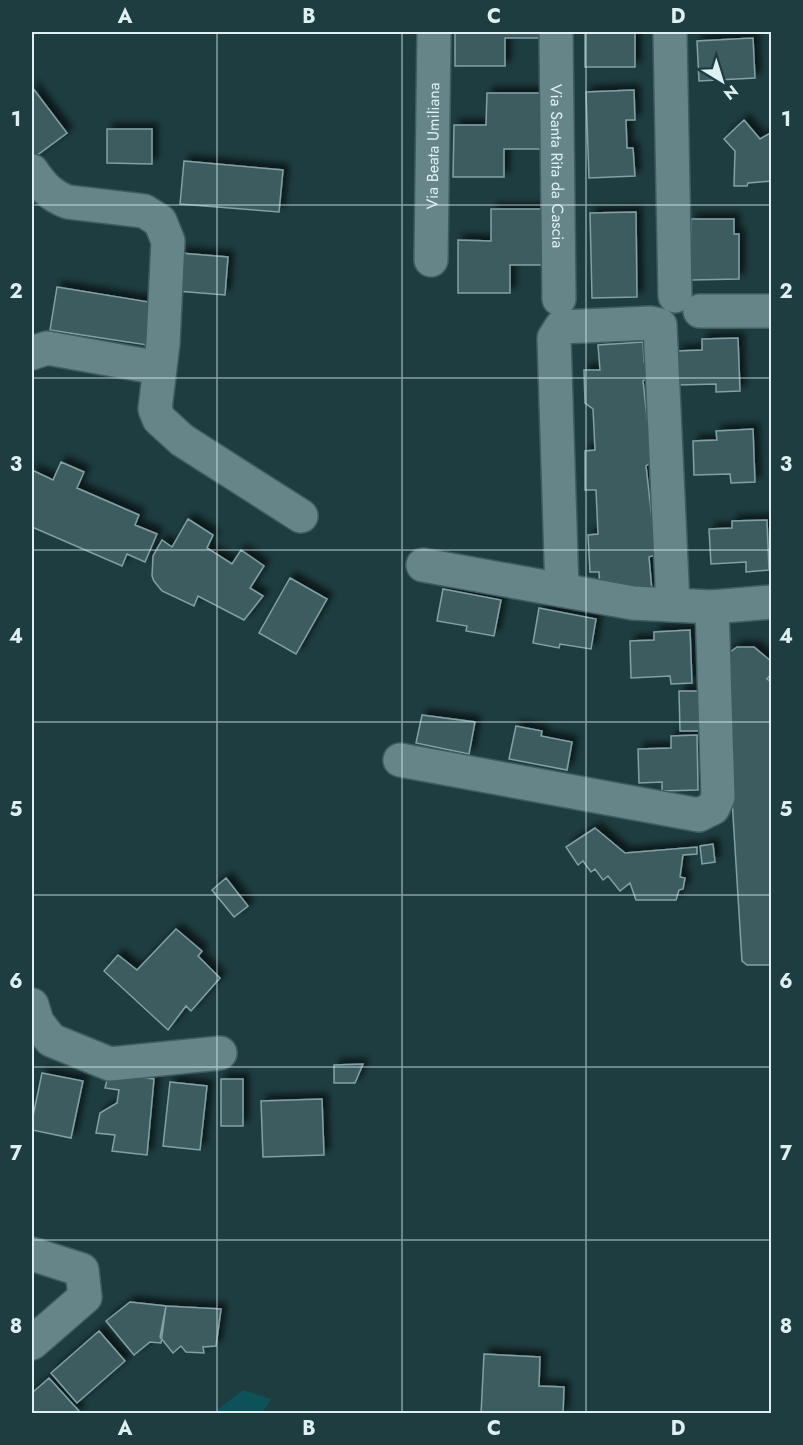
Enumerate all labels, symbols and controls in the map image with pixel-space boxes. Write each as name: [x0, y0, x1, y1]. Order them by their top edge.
text: A: [117, 2, 133, 31]
text: B: [302, 2, 316, 31]
text: C: [487, 2, 501, 31]
text: D: [671, 2, 685, 31]
north arrow: [692, 51, 752, 111]
text: N: [719, 79, 743, 105]
street label: Via Beata Umiliana: [420, 82, 445, 210]
street label: Via Santa Rita da Cascia: [545, 84, 570, 248]
text: 1: [11, 105, 21, 134]
text: 1: [781, 105, 791, 134]
text: 2: [9, 277, 23, 306]
text: 2: [779, 277, 793, 306]
text: 3: [10, 450, 22, 479]
text: 3: [780, 450, 792, 479]
text: 4: [9, 622, 23, 651]
text: 4: [779, 622, 793, 651]
text: 5: [10, 795, 23, 824]
text: 5: [780, 795, 793, 824]
text: 6: [9, 967, 23, 996]
text: 6: [779, 967, 793, 996]
text: 7: [10, 1139, 23, 1168]
text: 7: [780, 1139, 793, 1168]
text: 8: [10, 1312, 22, 1341]
text: 8: [780, 1312, 792, 1341]
text: A: [117, 1414, 133, 1443]
text: B: [302, 1414, 316, 1443]
text: C: [487, 1414, 501, 1443]
text: D: [671, 1414, 685, 1443]

